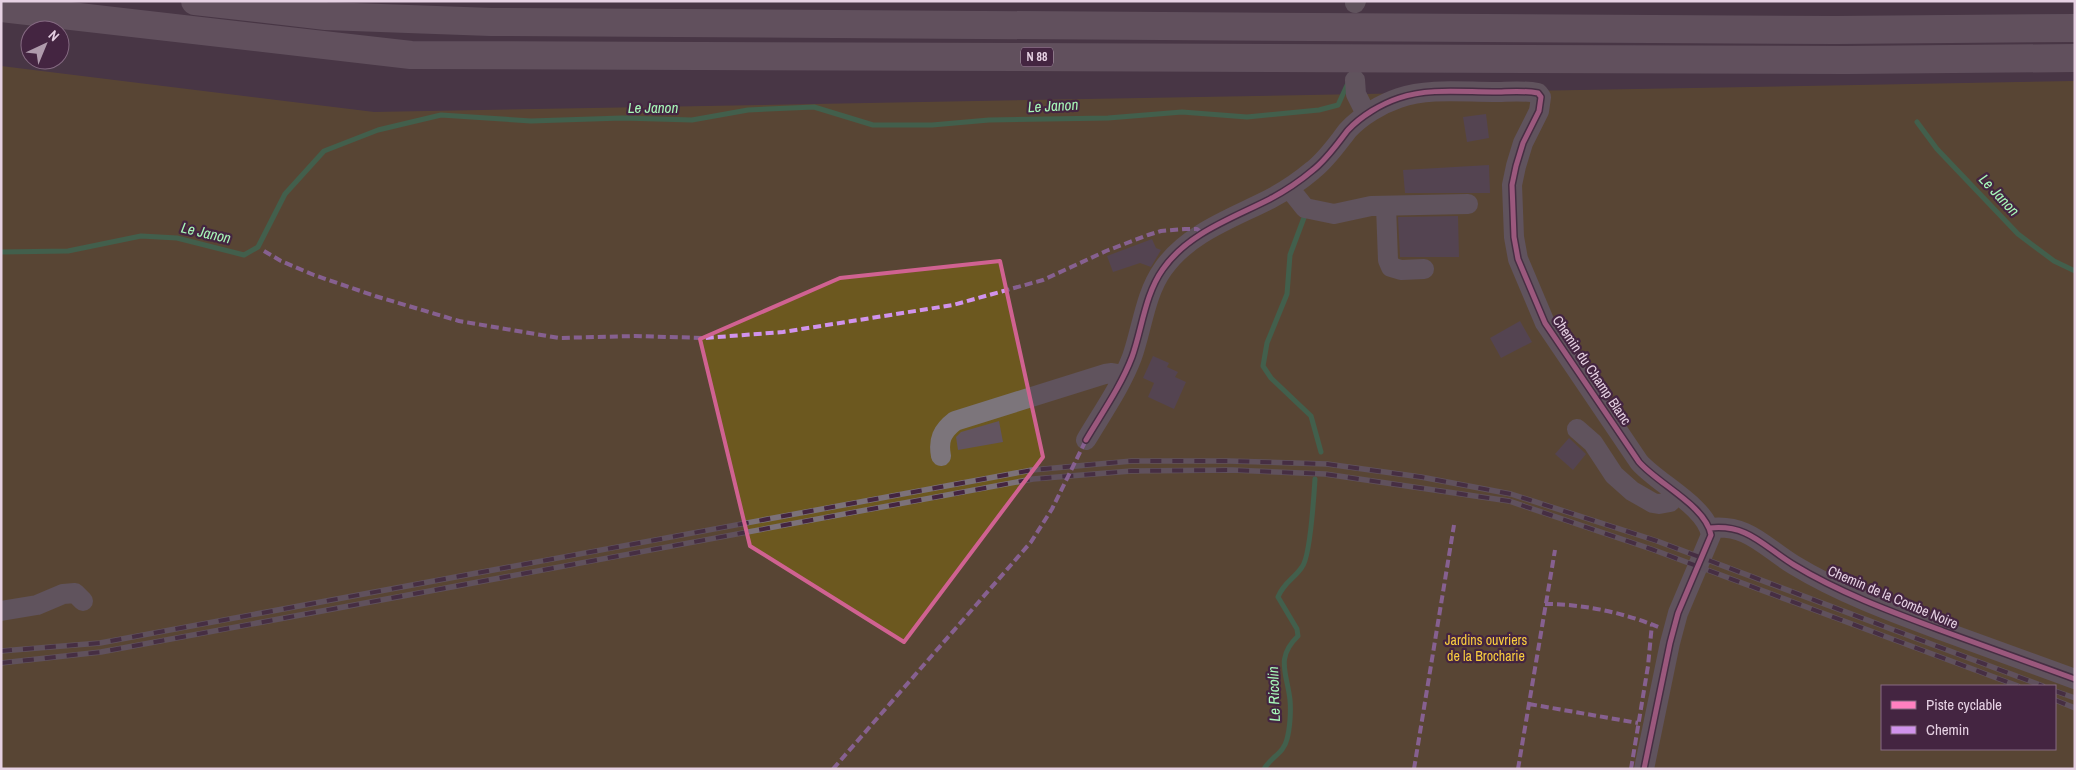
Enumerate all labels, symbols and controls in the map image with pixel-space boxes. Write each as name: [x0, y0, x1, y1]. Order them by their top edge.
north arrow: [20, 20, 70, 70]
text: N: [45, 26, 63, 45]
road number: N 88: [1021, 48, 1053, 66]
water label: Le Janon: [1027, 94, 1079, 117]
water label: Le Janon: [628, 97, 678, 118]
water label: Le Janon: [1974, 169, 2024, 220]
water label: Le Janon: [179, 217, 233, 248]
street label: Chemin du Champ Blanc: [1549, 312, 1635, 428]
street label: Chemin de la Combe Noire: [1825, 561, 1961, 633]
park label: Jardins ouvriers de la Brocharie: [1445, 631, 1527, 665]
water label: Le Ricolin: [1262, 666, 1285, 722]
legend: [1881, 685, 2056, 750]
text: Piste cyclable: [1926, 694, 2002, 715]
text: Chemin: [1926, 719, 1969, 740]

